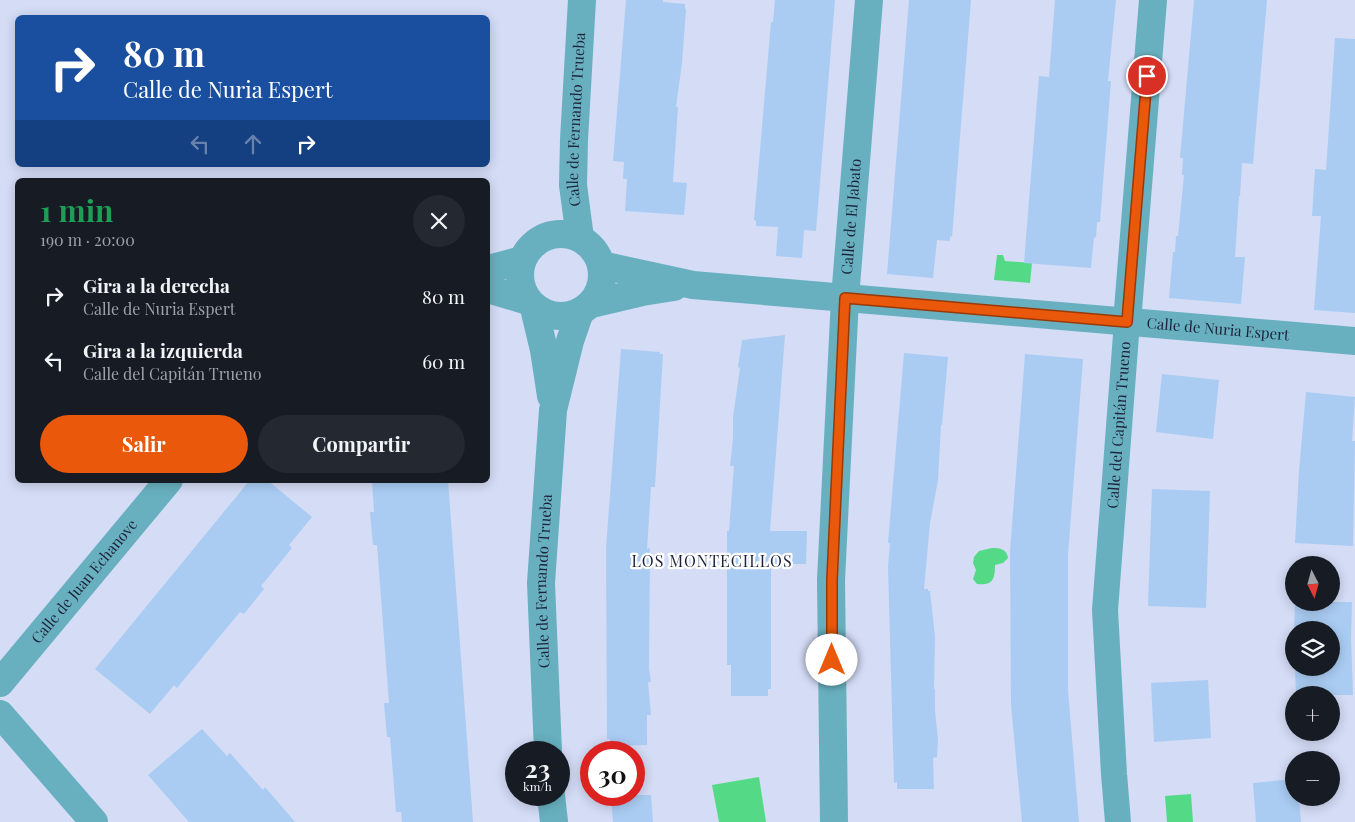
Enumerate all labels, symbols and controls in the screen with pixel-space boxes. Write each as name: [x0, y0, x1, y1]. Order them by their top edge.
text: 80 m: [123, 29, 205, 76]
street label: Calle de Fernando Trueba: [562, 31, 589, 208]
icon: right: [40, 35, 105, 100]
pin: [1126, 55, 1168, 97]
icon: arrive: [1133, 62, 1161, 90]
text: Calle de Nuria Espert: [123, 74, 333, 104]
icon: left: [186, 130, 214, 158]
icon: ahead: [239, 130, 267, 158]
icon: right: [292, 130, 320, 158]
street label: Calle de El Jabato: [836, 158, 865, 275]
text: 1 min: [40, 190, 114, 230]
button: close: [413, 195, 465, 247]
text: 190 m · 20:00: [40, 229, 135, 250]
text: Gira a la derecha: [83, 272, 230, 298]
icon: right: [40, 282, 68, 310]
text: 80 m: [422, 283, 465, 309]
text: Calle de Nuria Espert: [83, 298, 235, 319]
street label: Calle de Nuria Espert: [1146, 312, 1291, 344]
text: Gira a la izquierda: [83, 337, 243, 363]
street label: Calle del Capitán Trueno: [1102, 341, 1134, 509]
icon: left: [40, 347, 68, 375]
text: 60 m: [422, 348, 465, 374]
text: Calle del Capitán Trueno: [83, 363, 262, 384]
button: Salir: [40, 415, 248, 473]
button: Compartir: [258, 415, 465, 473]
street label: Calle de Fernando Trueba: [530, 493, 556, 669]
street label: Calle de Juan Echanove: [26, 515, 141, 647]
district label: LOS MONTECILLOS: [631, 550, 793, 571]
north arrow: [1285, 556, 1340, 611]
map controls: [1285, 556, 1340, 806]
button: layers: [1285, 621, 1340, 676]
position arrow: [805, 633, 857, 685]
button: +: [1285, 686, 1340, 741]
speed limit sign: 30: [580, 741, 645, 806]
text: 23: [525, 751, 550, 784]
button: −: [1285, 751, 1340, 806]
text: km/h: [523, 778, 552, 794]

